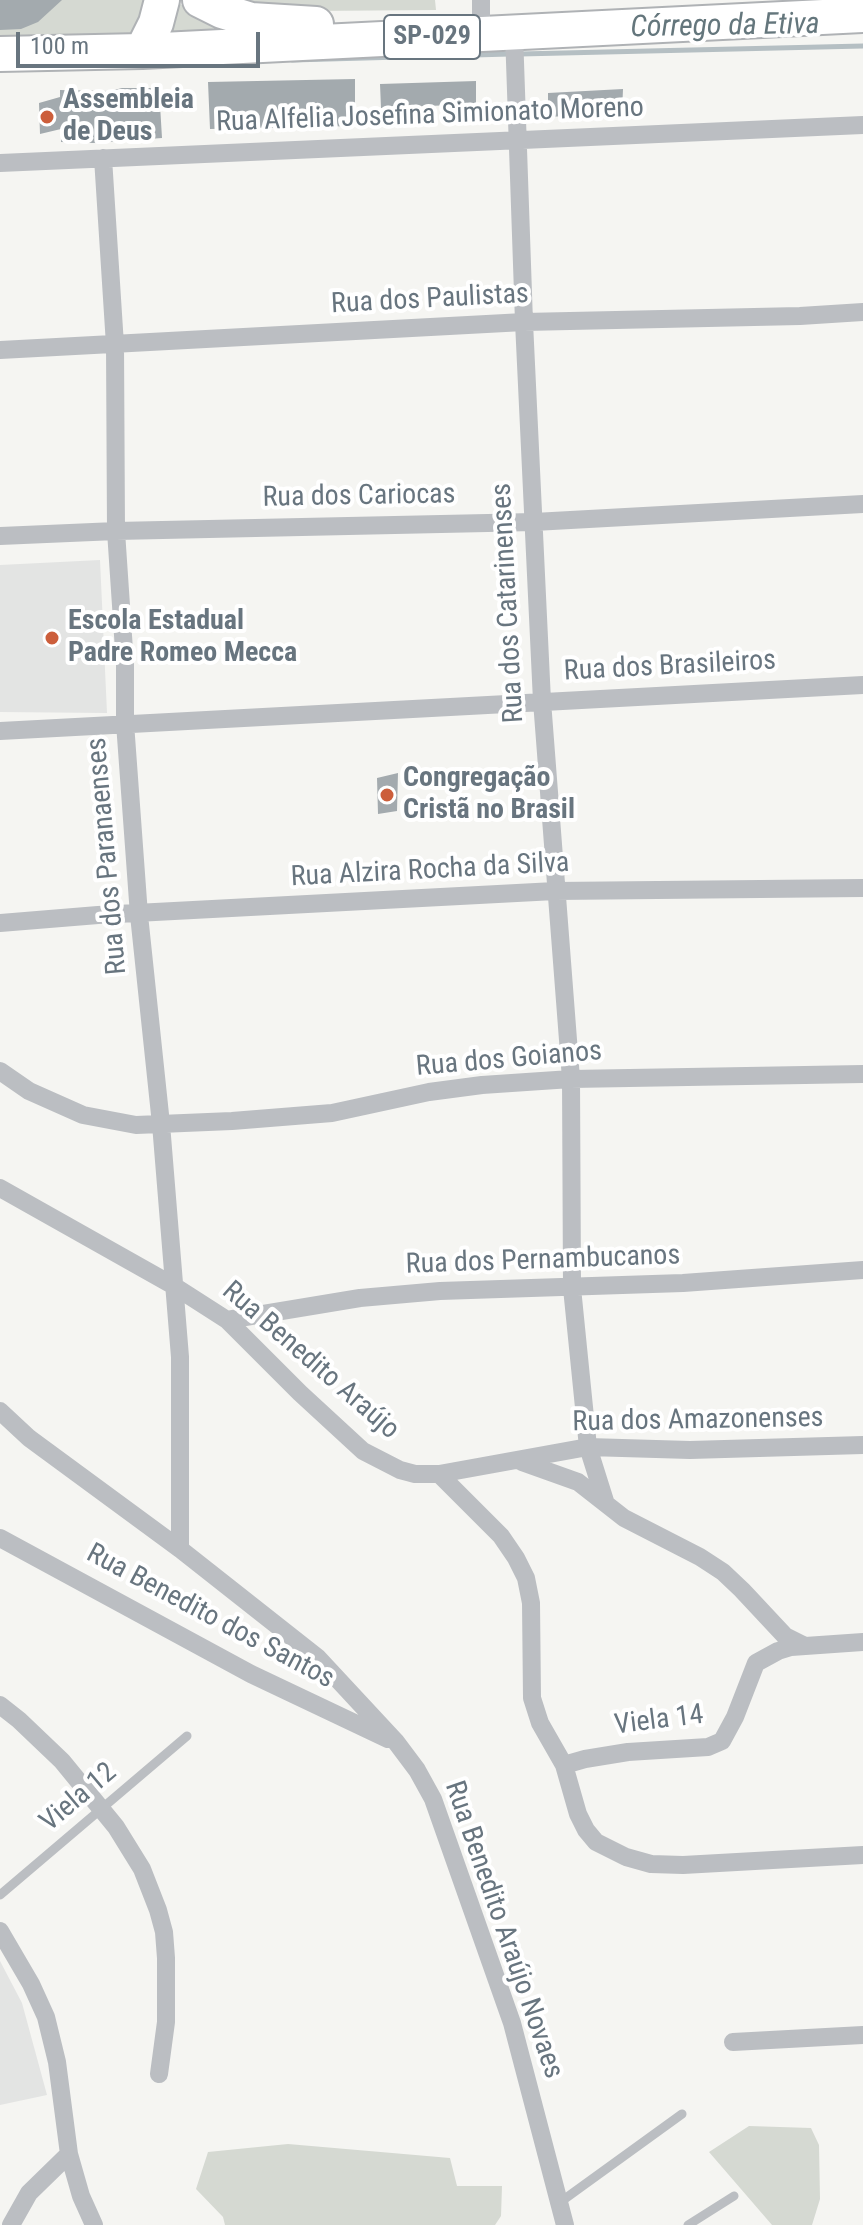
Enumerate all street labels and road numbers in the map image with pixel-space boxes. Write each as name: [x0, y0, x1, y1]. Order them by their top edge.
road number: SP-029: [384, 15, 480, 59]
street label: Rua Alfelia Josefina Simionato Moreno: [216, 92, 644, 140]
street label: Rua dos Paulistas: [330, 278, 530, 322]
street label: Rua dos Cariocas: [262, 479, 456, 515]
street label: Rua dos Catarinenses: [486, 482, 532, 724]
street label: Rua dos Brasileiros: [563, 645, 777, 689]
street label: Rua dos Paranaenses: [81, 736, 135, 976]
street label: Rua Alzira Rocha da Silva: [290, 847, 570, 895]
street label: Rua dos Goianos: [415, 1035, 603, 1085]
street label: Rua dos Pernambucanos: [405, 1239, 681, 1283]
street label: Rua Benedito Araújo: [215, 1275, 405, 1447]
street label: Rua dos Amazonenses: [572, 1402, 824, 1440]
street label: Rua Benedito dos Santos: [80, 1537, 340, 1697]
street label: Viela 14: [613, 1699, 705, 1743]
street label: Viela 12: [34, 1756, 124, 1840]
street label: Rua Benedito Araújo Novaes: [436, 1777, 570, 2083]

